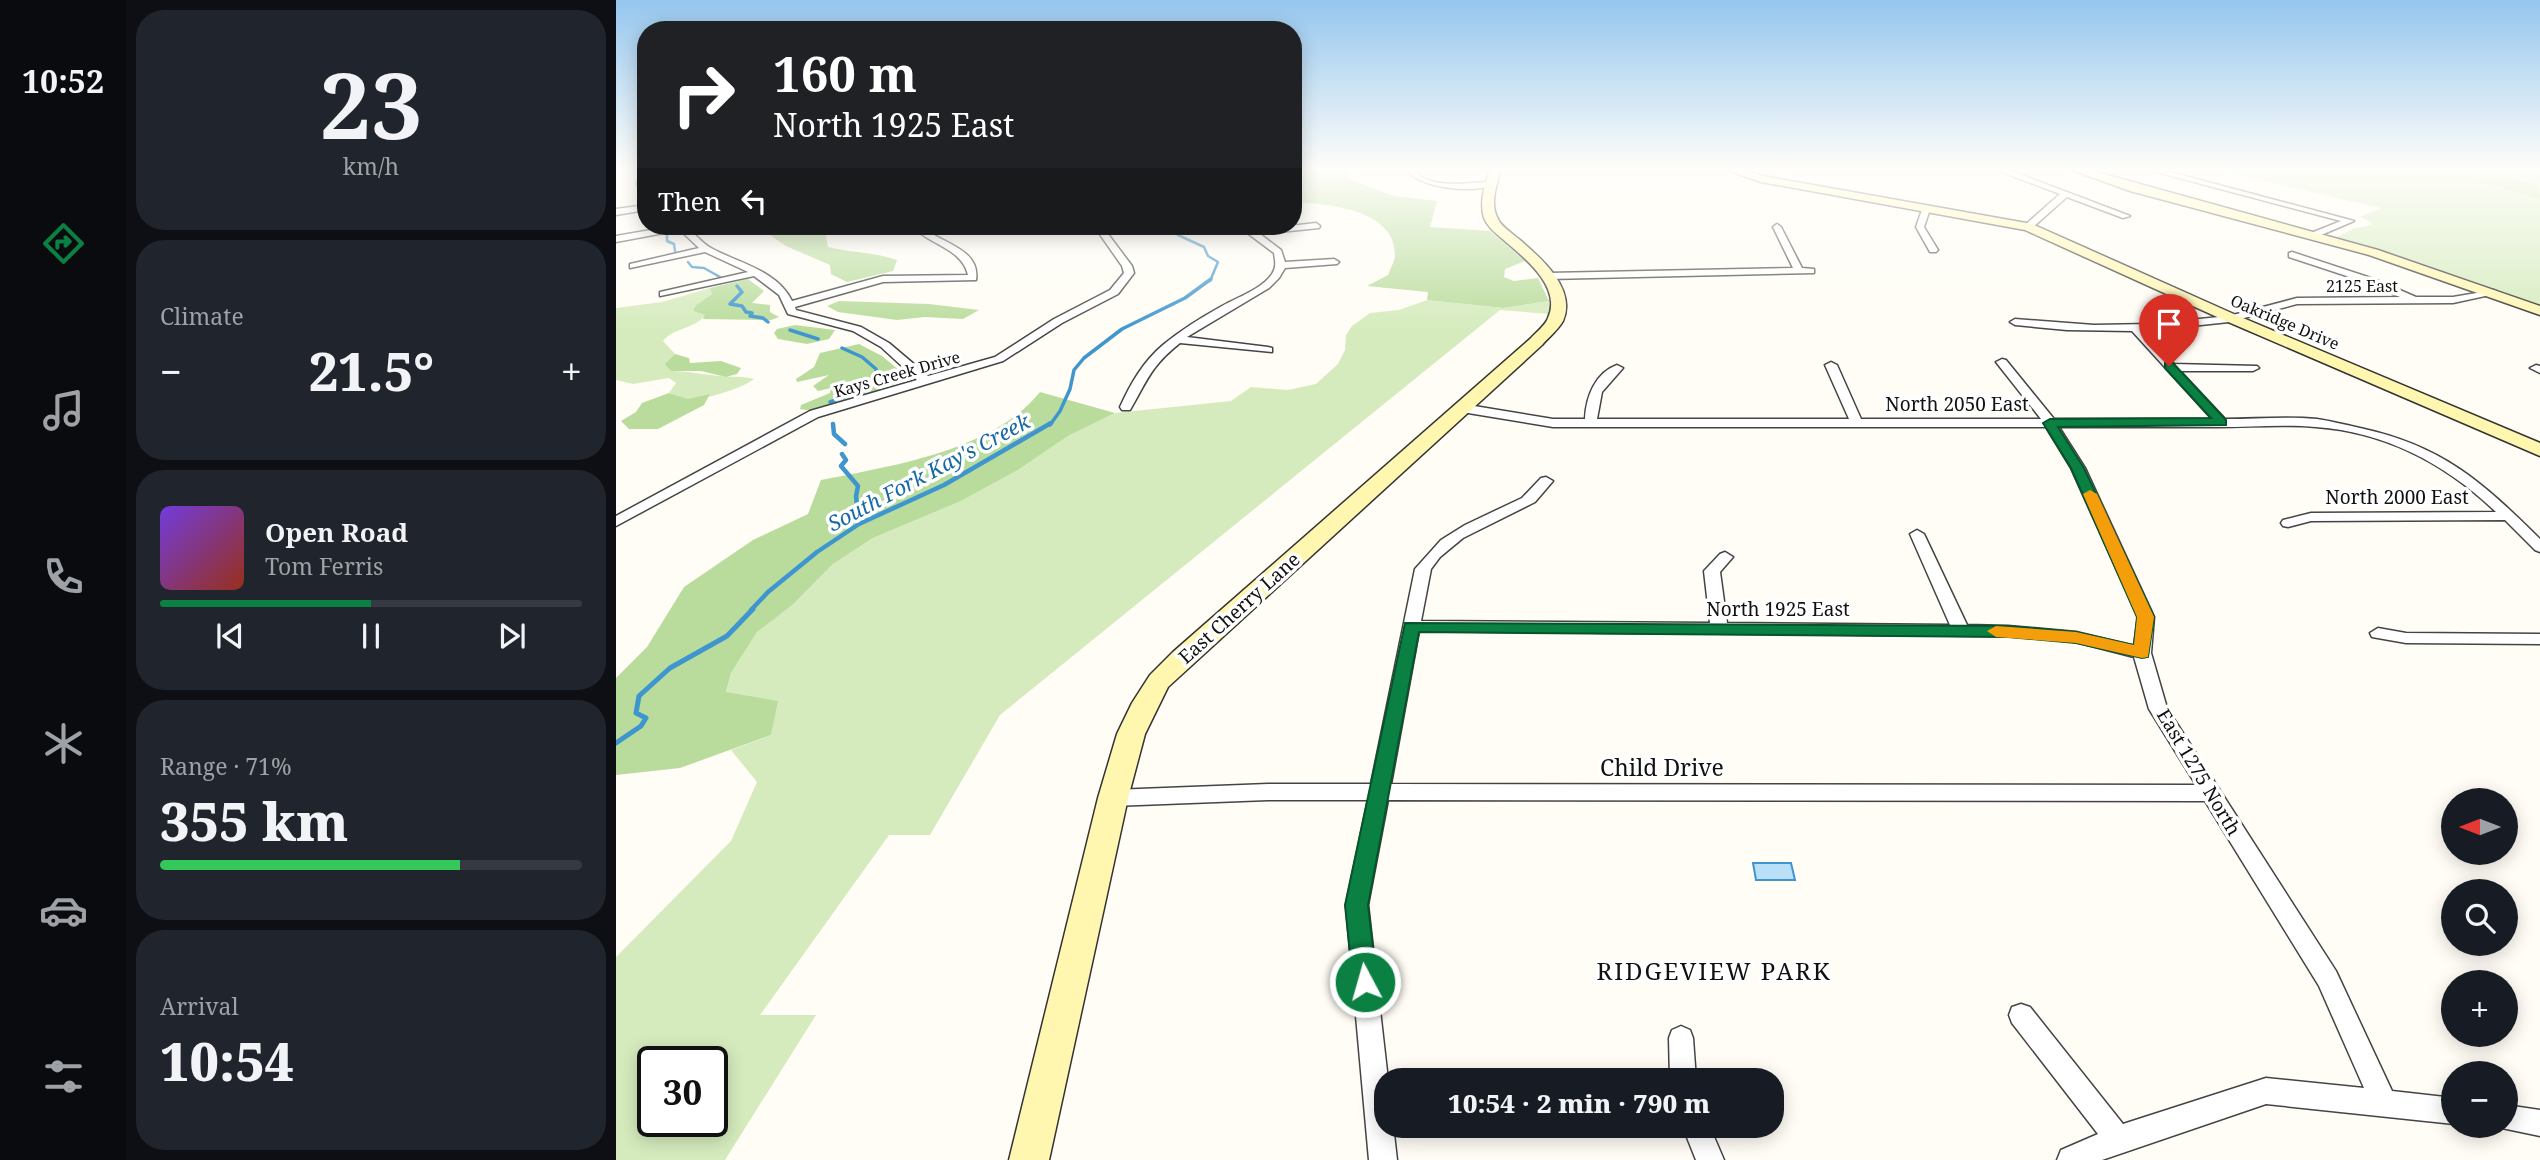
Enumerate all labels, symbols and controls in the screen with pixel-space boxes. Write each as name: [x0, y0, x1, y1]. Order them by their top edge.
text: 160 m: [773, 40, 917, 106]
text: 23: [320, 42, 422, 166]
icon: right: [658, 49, 749, 140]
text: 10:52: [22, 59, 104, 102]
text: North 1925 East: [773, 103, 1014, 146]
text: km/h: [343, 150, 399, 182]
icon: left: [735, 182, 773, 220]
text: Then: [658, 183, 721, 219]
icon: directions: [39, 219, 88, 268]
street label: 2125 East: [2326, 275, 2398, 297]
street label: Oakridge Drive: [2227, 289, 2343, 355]
pin: [2139, 294, 2199, 366]
text: Climate: [160, 300, 244, 332]
icon: arrive: [2150, 305, 2188, 343]
text: 21.5°: [309, 335, 434, 406]
text: −: [160, 345, 182, 397]
text: +: [561, 345, 582, 397]
street label: Kays Creek Drive: [831, 345, 963, 403]
icon: music: [39, 386, 88, 435]
street label: North 2050 East: [1885, 391, 2029, 417]
water label: South Fork Kay's Creek: [823, 406, 1035, 537]
street label: North 2000 East: [2325, 484, 2469, 510]
text: Open Road: [265, 514, 408, 550]
street label: East Cherry Lane: [1173, 546, 1305, 670]
text: Tom Ferris: [265, 550, 383, 582]
icon: phone: [39, 552, 88, 601]
street label: North 1925 East: [1706, 596, 1850, 622]
icon: previous: [211, 617, 249, 655]
icon: pause: [352, 617, 390, 655]
icon: next: [493, 617, 531, 655]
street label: East 1275 North: [2151, 704, 2247, 840]
icon: climate: [39, 719, 88, 768]
text: Range · 71%: [160, 750, 292, 782]
street label: Child Drive: [1600, 751, 1724, 783]
text: 355 km: [160, 785, 348, 856]
north arrow: [2441, 788, 2518, 864]
map controls: [2441, 788, 2518, 1138]
button: search: [2441, 879, 2518, 956]
icon: car: [39, 886, 88, 935]
position arrow: [1328, 945, 1402, 1019]
district label: RIDGEVIEW PARK: [1596, 954, 1832, 987]
button: +: [2441, 970, 2518, 1047]
text: Arrival: [160, 990, 239, 1022]
text: 10:54: [160, 1025, 294, 1096]
speed limit sign: 30: [637, 1046, 728, 1137]
icon: filters: [39, 1052, 88, 1101]
button: −: [2441, 1061, 2518, 1138]
text: 10:54 · 2 min · 790 m: [1448, 1085, 1710, 1121]

